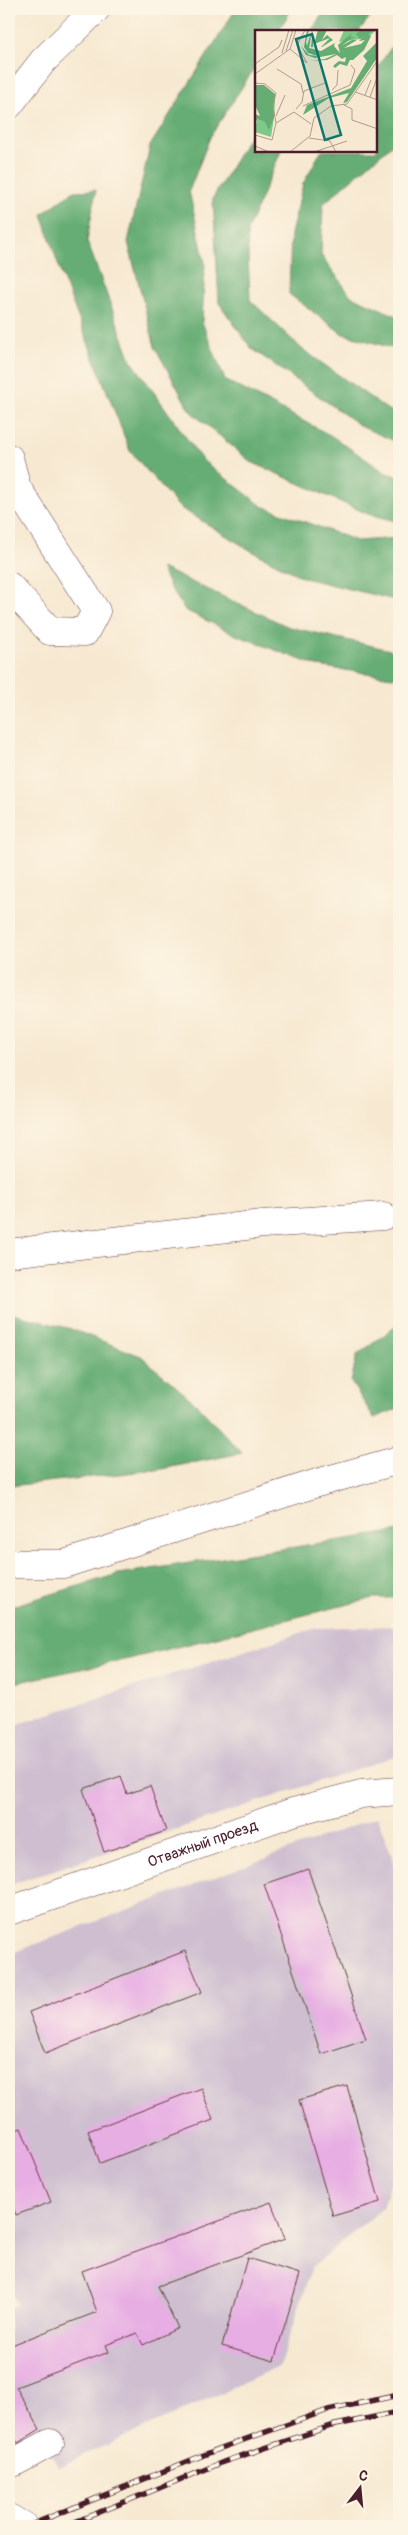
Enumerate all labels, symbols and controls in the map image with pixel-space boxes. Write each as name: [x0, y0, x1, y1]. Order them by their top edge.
inset map: [255, 30, 378, 152]
street label: Отважный проезд: [145, 1816, 260, 1872]
north arrow: [336, 2462, 386, 2512]
text: С: [357, 2467, 370, 2485]

